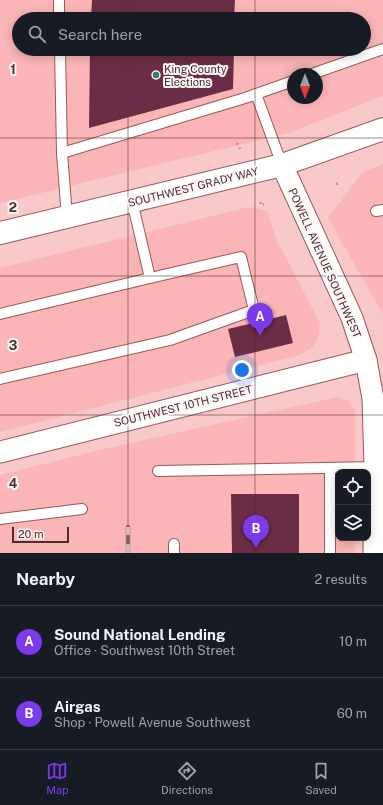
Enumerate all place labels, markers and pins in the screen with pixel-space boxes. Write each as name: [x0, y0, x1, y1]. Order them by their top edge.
place label: King County Elections: [164, 63, 227, 88]
marker: King County Elections: [151, 70, 161, 80]
pin: A: [247, 303, 273, 336]
pin: B: [243, 515, 269, 548]

